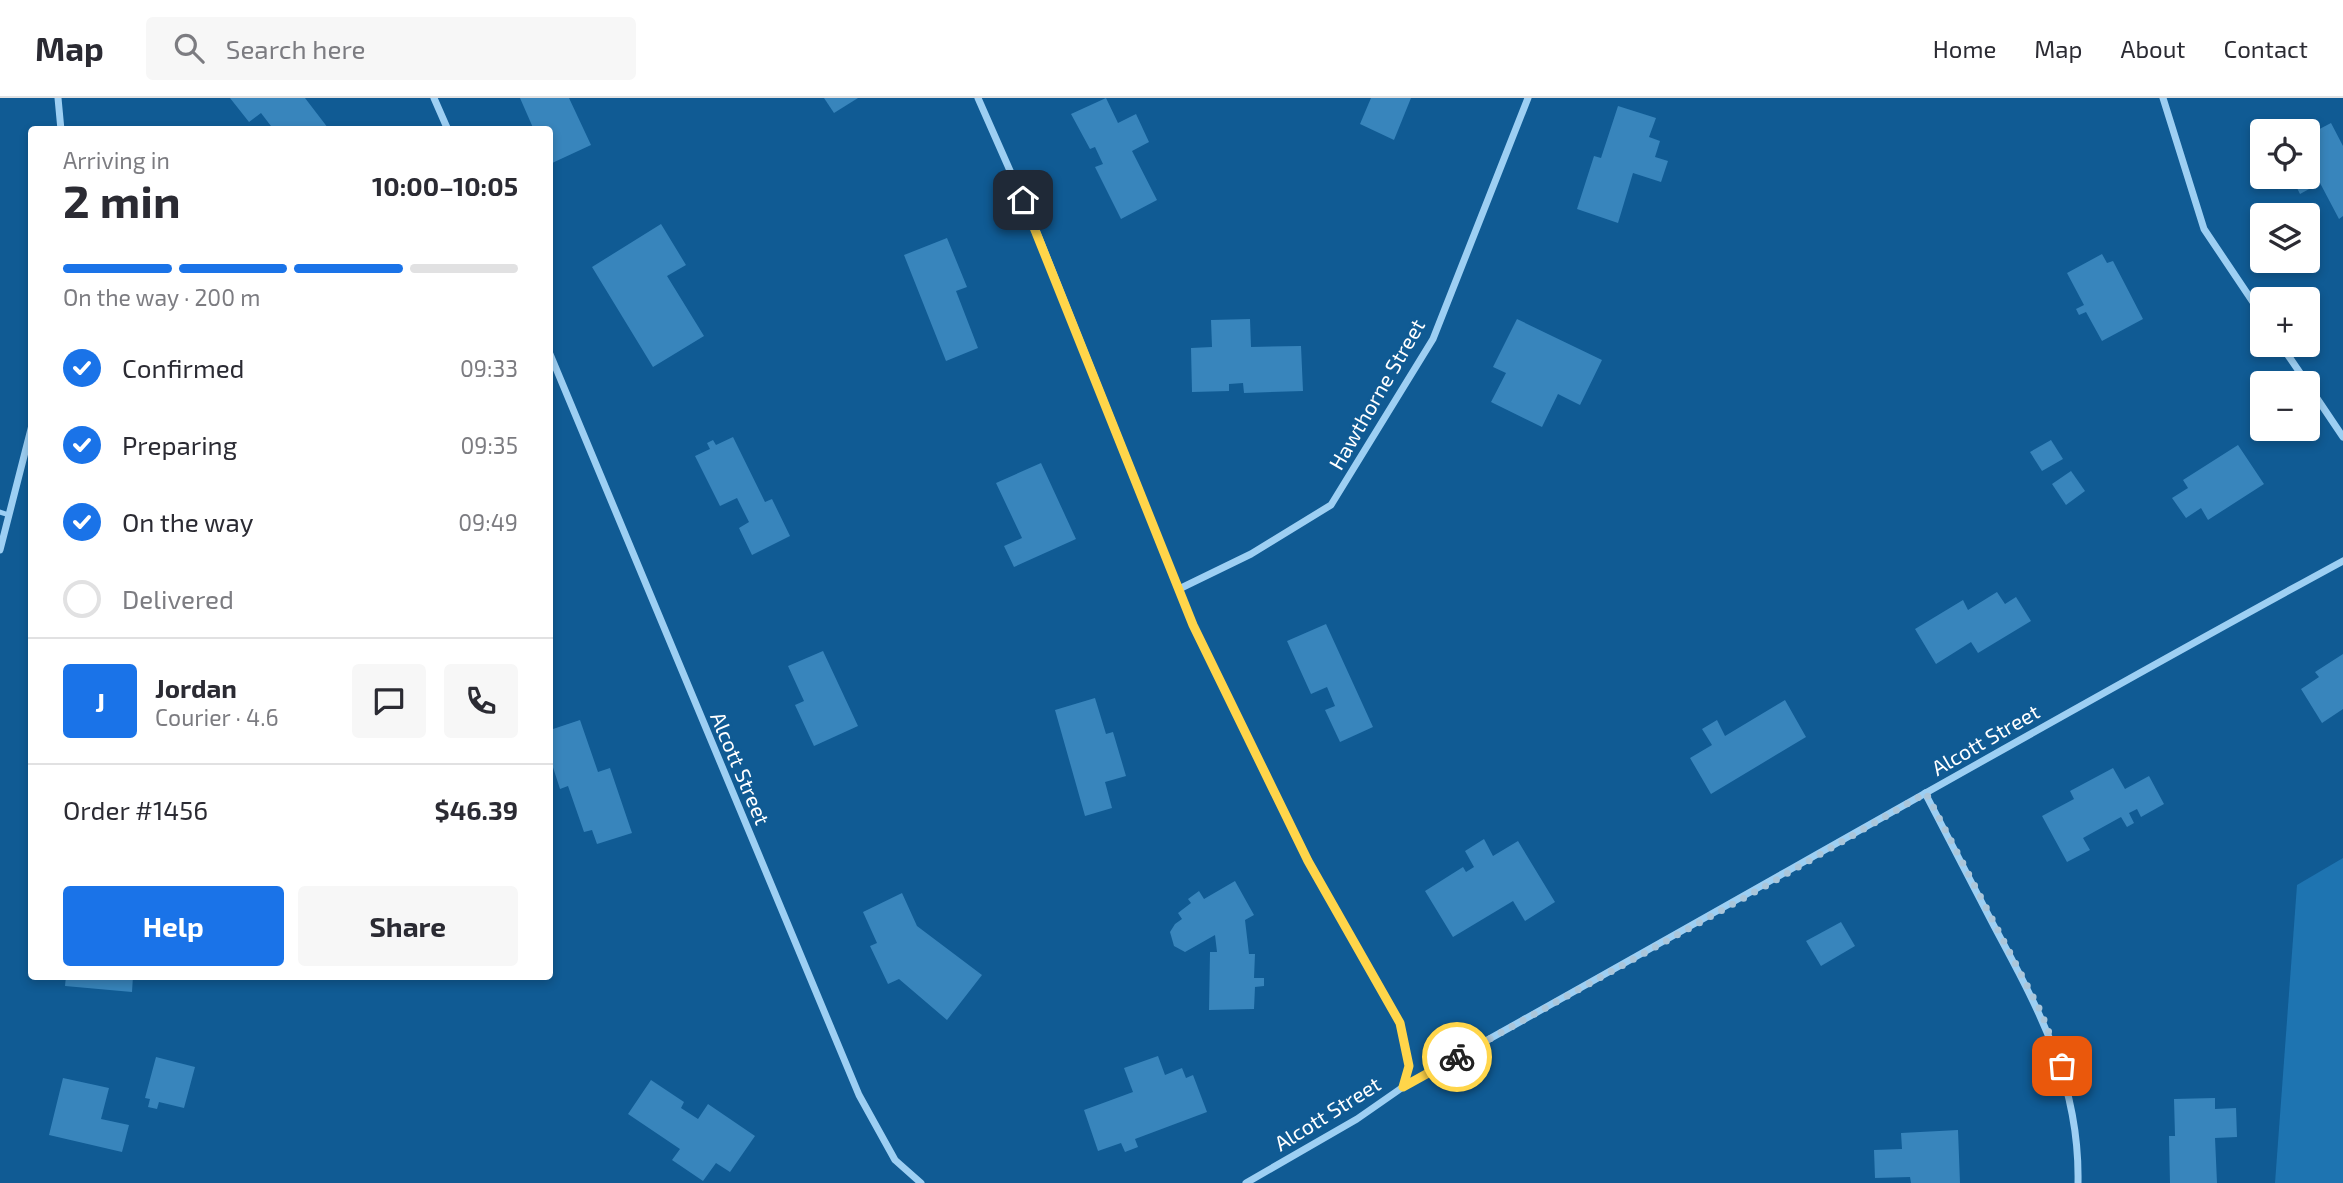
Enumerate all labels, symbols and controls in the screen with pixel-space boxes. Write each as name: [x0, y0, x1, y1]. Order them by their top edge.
search box: [146, 17, 636, 80]
text: Map: [35, 28, 104, 68]
icon: search: [170, 29, 208, 67]
text: Search here: [226, 33, 365, 64]
text: Home: [1933, 34, 1996, 63]
text: Map: [2034, 34, 2082, 63]
text: About: [2120, 34, 2186, 63]
text: Contact: [2224, 34, 2308, 63]
map controls: [2250, 119, 2320, 441]
button: locate: [2250, 119, 2320, 189]
text: Arriving in: [63, 146, 170, 174]
text: 10:00–10:05: [372, 170, 518, 201]
pin: [993, 170, 1053, 230]
text: 2 min: [63, 172, 181, 227]
icon: home: [1004, 181, 1042, 219]
button: layers: [2250, 203, 2320, 273]
text: On the way · 200 m: [63, 283, 260, 311]
button: +: [2250, 287, 2320, 357]
street label: Hawthorne Street: [1323, 314, 1429, 474]
icon: check: [63, 349, 101, 387]
text: Confirmed: [122, 352, 245, 383]
text: 09:33: [460, 354, 518, 382]
button: −: [2250, 371, 2320, 441]
icon: check: [63, 426, 101, 464]
text: Preparing: [122, 429, 237, 460]
text: 09:35: [460, 431, 518, 459]
icon: check: [63, 503, 101, 541]
text: On the way: [122, 506, 253, 537]
text: 09:49: [458, 508, 518, 536]
text: Delivered: [122, 583, 234, 614]
button: chat: [352, 664, 426, 738]
button: phone: [444, 664, 518, 738]
text: Jordan: [155, 672, 237, 703]
text: J: [95, 686, 105, 717]
street label: Alcott Street: [1927, 698, 2043, 780]
text: Courier · 4.6: [155, 703, 279, 731]
street label: Alcott Street: [706, 708, 776, 828]
text: Order #1456: [63, 794, 208, 825]
text: $46.39: [435, 794, 518, 825]
button: Help: [63, 886, 284, 966]
button: Share: [298, 886, 518, 966]
courier: [1422, 1022, 1492, 1092]
pin: [2032, 1036, 2092, 1096]
icon: bike: [1438, 1038, 1476, 1076]
icon: bag: [2043, 1047, 2081, 1085]
street label: Alcott Street: [1269, 1071, 1385, 1155]

